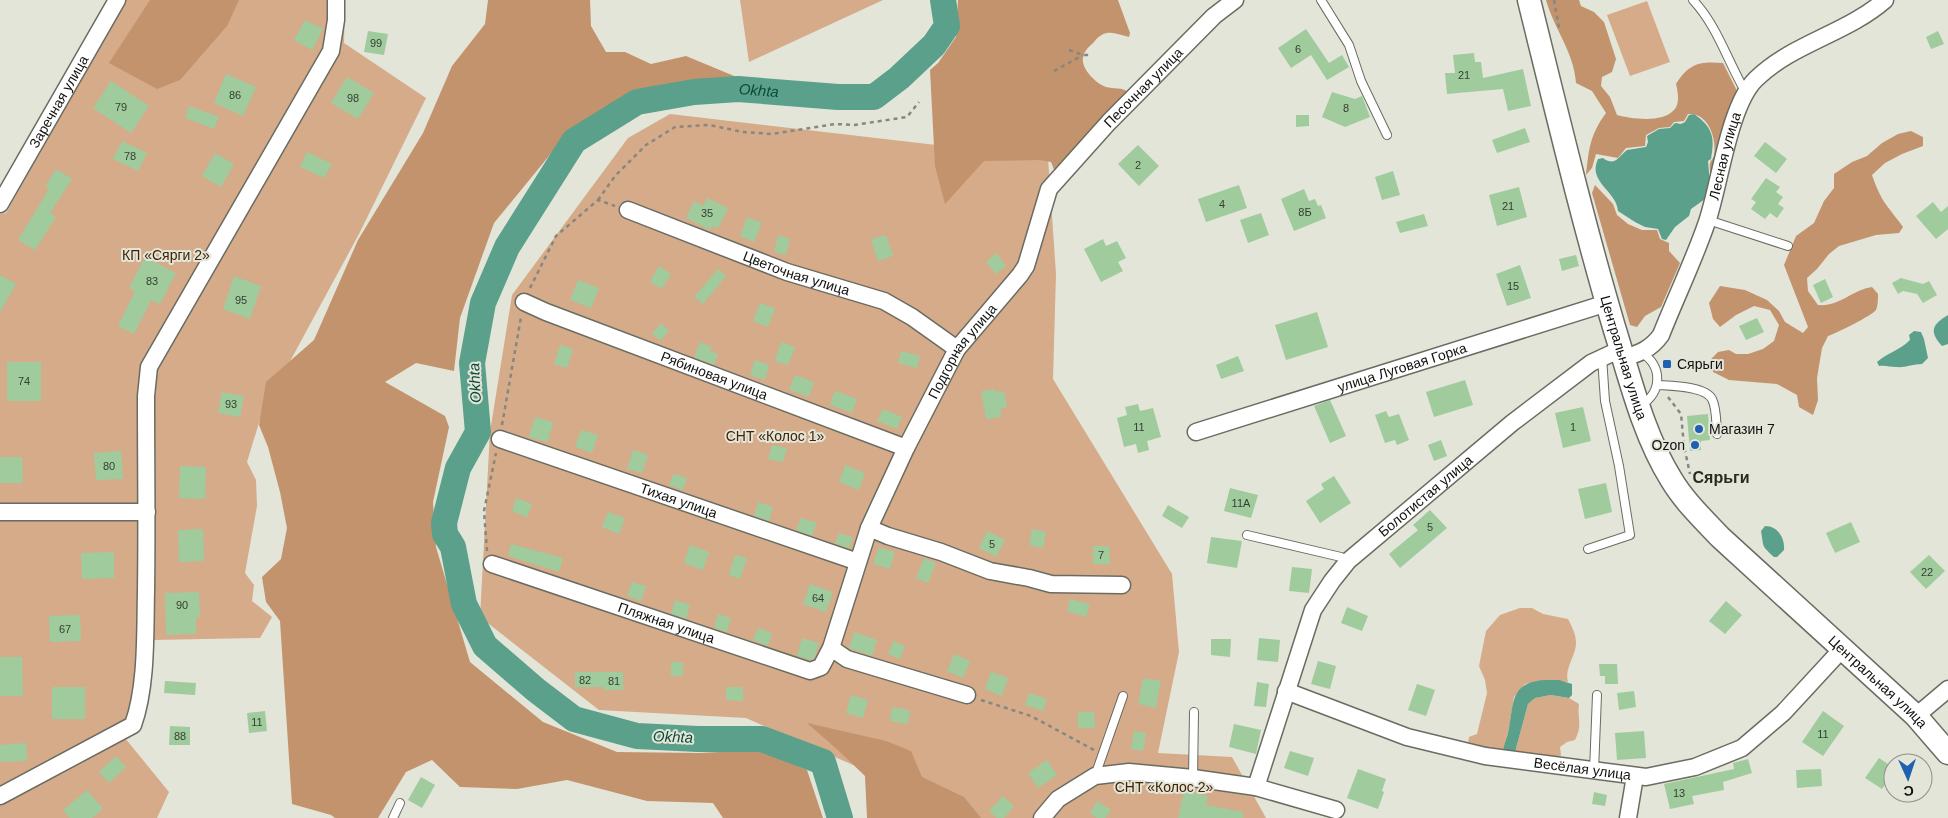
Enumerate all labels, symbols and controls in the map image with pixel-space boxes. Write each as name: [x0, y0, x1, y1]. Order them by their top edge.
house number: 99: [370, 37, 382, 49]
house number: 6: [1295, 43, 1301, 55]
street label: Песочная улица: [1100, 44, 1186, 131]
street label: Заречная улица: [26, 52, 92, 151]
house number: 21: [1458, 69, 1470, 81]
water label: Okhta: [738, 80, 779, 100]
house number: 86: [229, 89, 241, 101]
house number: 98: [347, 92, 359, 104]
house number: 79: [115, 101, 127, 113]
house number: 8: [1343, 102, 1349, 114]
street label: Лесная улица: [1706, 110, 1744, 201]
house number: 78: [124, 150, 136, 162]
house number: 2: [1135, 159, 1141, 171]
house number: 4: [1219, 198, 1225, 210]
house number: 21: [1502, 200, 1514, 212]
house number: 8Б: [1298, 206, 1312, 218]
house number: 35: [701, 207, 713, 219]
park label: КП «Сярги 2»: [122, 247, 210, 263]
street label: Цветочная улица: [741, 248, 852, 298]
house number: 83: [146, 275, 158, 287]
house number: 15: [1507, 280, 1519, 292]
house number: 95: [235, 294, 247, 306]
street label: Центральная улица: [1597, 294, 1650, 422]
street label: Подгорная улица: [925, 300, 1000, 401]
street label: улица Луговая Горка: [1336, 339, 1469, 395]
street label: Рябиновая улица: [659, 348, 770, 403]
place label: Сярьги: [1677, 356, 1723, 372]
marker: Сярьги: [1661, 358, 1673, 370]
water label: Okhta: [465, 363, 484, 403]
house number: 74: [18, 375, 30, 387]
house number: 93: [225, 398, 237, 410]
house number: 11: [1133, 421, 1145, 433]
house number: 1: [1570, 421, 1576, 433]
place label: Магазин 7: [1709, 421, 1775, 437]
marker: Магазин 7: [1693, 423, 1705, 435]
park label: СНТ «Колос 1»: [726, 428, 825, 444]
place label: Ozon: [1652, 437, 1685, 453]
marker: Ozon: [1689, 439, 1701, 451]
street label: Болотистая улица: [1375, 452, 1476, 540]
house number: 80: [103, 460, 115, 472]
district label: Сярьги: [1693, 469, 1750, 486]
street label: Тихая улица: [638, 480, 720, 521]
house number: 11А: [1232, 497, 1251, 509]
house number: 5: [1427, 521, 1433, 533]
house number: 5: [989, 538, 995, 550]
house number: 7: [1098, 549, 1104, 561]
house number: 22: [1921, 566, 1933, 578]
house number: 64: [812, 592, 824, 604]
house number: 90: [176, 599, 188, 611]
street label: Пляжная улица: [616, 599, 717, 646]
house number: 67: [59, 623, 71, 635]
street label: Центральная улица: [1825, 632, 1931, 731]
house number: 82: [579, 674, 591, 686]
house number: 81: [608, 675, 620, 687]
house number: 11: [251, 716, 263, 728]
water label: Okhta: [653, 727, 693, 746]
house number: 11: [1817, 728, 1829, 740]
house number: 88: [174, 730, 186, 742]
north arrow: [1883, 753, 1933, 803]
street label: Весёлая улица: [1533, 754, 1632, 783]
park label: СНТ «Колос 2»: [1115, 779, 1214, 795]
text: С: [1903, 783, 1914, 799]
house number: 13: [1673, 787, 1685, 799]

